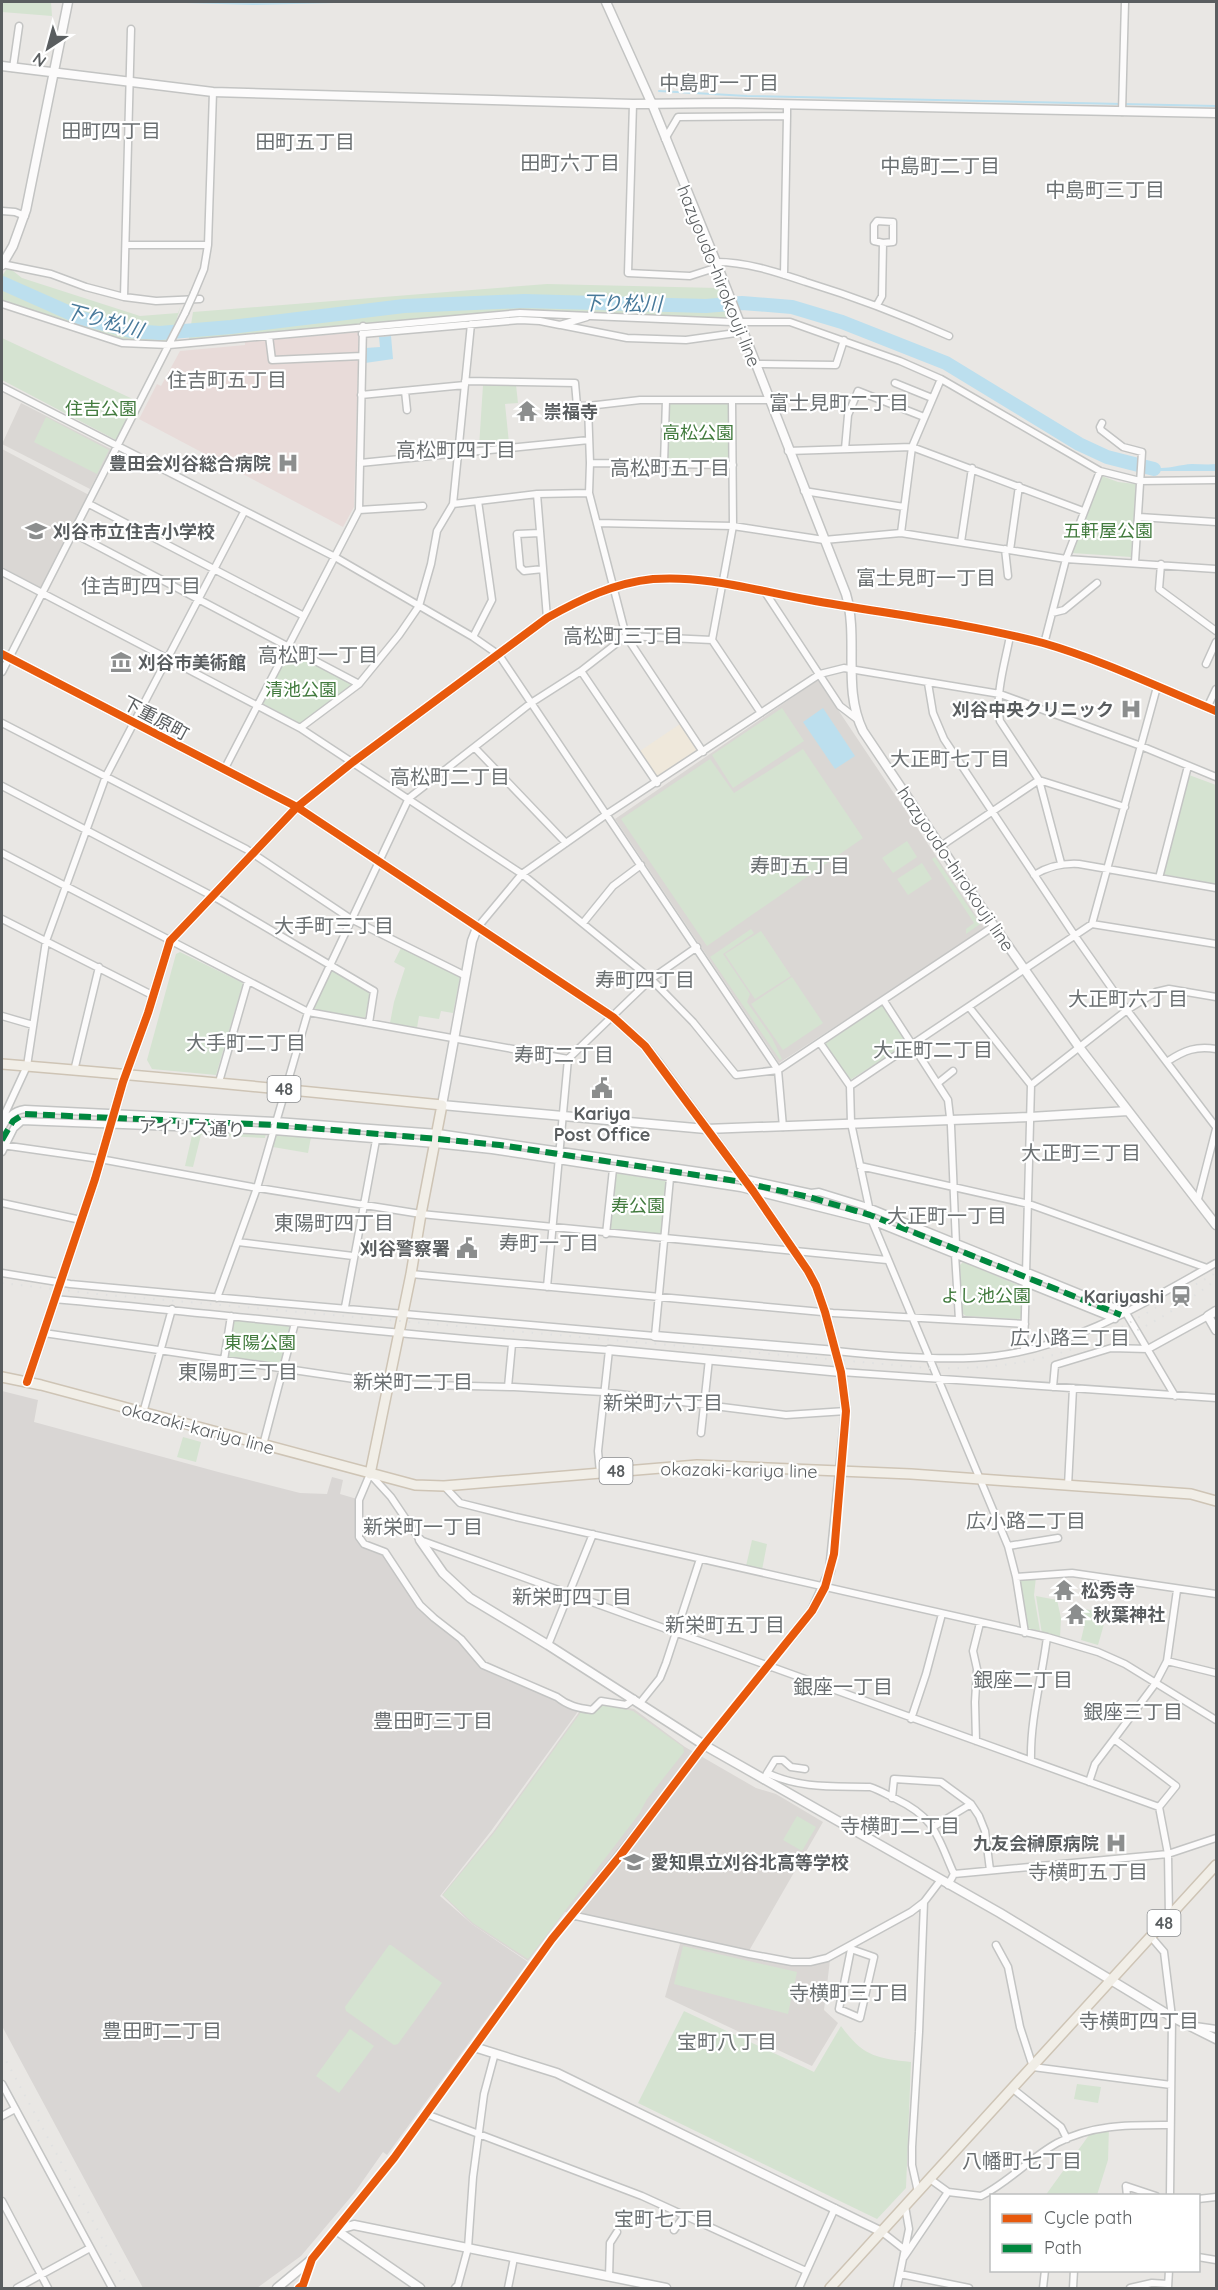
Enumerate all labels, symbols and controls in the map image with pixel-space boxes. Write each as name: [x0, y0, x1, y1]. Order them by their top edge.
north arrow: [18, 18, 78, 78]
text: N: [29, 49, 50, 72]
district label: 中島町一丁目: [659, 70, 779, 95]
district label: 田町四丁目: [61, 118, 161, 143]
district label: 田町五丁目: [255, 129, 355, 154]
district label: 田町六丁目: [520, 150, 620, 175]
district label: 中島町二丁目: [880, 153, 1000, 178]
district label: 中島町三丁目: [1045, 177, 1165, 202]
street label: hazyoudo-hirokouji line: [672, 182, 766, 370]
water label: 下り松川: [582, 290, 664, 316]
water label: 下り松川: [62, 298, 148, 343]
district label: 住吉町五丁目: [167, 367, 287, 392]
district label: 富士見町二丁目: [769, 390, 909, 415]
park label: 住吉公園: [65, 397, 137, 420]
temple icon: 崇福寺: [515, 399, 539, 423]
place label: 崇福寺: [544, 400, 598, 423]
park label: 高松公園: [662, 421, 734, 444]
district label: 高松町四丁目: [396, 437, 516, 462]
hospital icon: 豊田会刈谷総合病院: [276, 451, 300, 475]
place label: 豊田会刈谷総合病院: [109, 452, 271, 475]
district label: 高松町五丁目: [610, 455, 730, 480]
school or university icon: 刈谷市立住吉小学校: [24, 519, 48, 543]
park label: 五軒屋公園: [1063, 519, 1153, 542]
place label: 刈谷市立住吉小学校: [53, 520, 215, 543]
district label: 富士見町一丁目: [856, 565, 996, 590]
district label: 住吉町四丁目: [81, 573, 201, 598]
district label: 高松町三丁目: [563, 623, 683, 648]
district label: 高松町一丁目: [258, 642, 378, 667]
museum icon: 刈谷市美術館: [109, 650, 133, 674]
place label: 刈谷市美術館: [138, 651, 246, 674]
park label: 清池公園: [265, 678, 337, 701]
street label: 下重原町: [119, 691, 193, 745]
hospital icon: 刈谷中央クリニック: [1119, 697, 1143, 721]
place label: 刈谷中央クリニック: [952, 698, 1114, 721]
district label: 大正町七丁目: [890, 746, 1010, 771]
district label: 高松町二丁目: [390, 764, 510, 789]
street label: hazyoudo-hirokouji line: [892, 782, 1020, 956]
district label: 寿町五丁目: [750, 853, 850, 878]
district label: 大手町三丁目: [274, 913, 394, 938]
district label: 寿町四丁目: [595, 967, 695, 992]
district label: 大正町六丁目: [1068, 986, 1188, 1011]
district label: 大手町二丁目: [186, 1030, 306, 1055]
district label: 大正町二丁目: [873, 1037, 993, 1062]
district label: 寿町二丁目: [514, 1042, 614, 1067]
road number: 48: [268, 1076, 300, 1102]
public building icon: Kariya Post Office: [590, 1076, 614, 1100]
place label: Kariya Post Office: [554, 1102, 650, 1146]
street label: アイリス通り: [138, 1115, 246, 1141]
district label: 大正町三丁目: [1021, 1140, 1141, 1165]
park label: 寿公園: [611, 1194, 665, 1217]
district label: 大正町一丁目: [887, 1203, 1007, 1228]
district label: 東陽町四丁目: [274, 1210, 394, 1235]
district label: 寿町一丁目: [499, 1230, 599, 1255]
public building icon: 刈谷警察署: [455, 1236, 479, 1260]
place label: 刈谷警察署: [360, 1237, 450, 1260]
park label: よし池公園: [941, 1284, 1031, 1307]
station icon: Kariyashi: [1169, 1284, 1193, 1308]
place label: Kariyashi: [1084, 1285, 1164, 1308]
district label: 広小路三丁目: [1010, 1325, 1130, 1350]
park label: 東陽公園: [224, 1331, 296, 1354]
district label: 東陽町三丁目: [178, 1359, 298, 1384]
district label: 新栄町二丁目: [353, 1369, 473, 1394]
district label: 新栄町六丁目: [603, 1390, 723, 1415]
street label: okazaki-kariya line: [119, 1397, 277, 1459]
street label: okazaki-kariya line: [660, 1457, 818, 1483]
road number: 48: [600, 1458, 632, 1484]
district label: 広小路二丁目: [966, 1508, 1086, 1533]
district label: 新栄町一丁目: [363, 1514, 483, 1539]
temple icon: 松秀寺: [1052, 1578, 1076, 1602]
place label: 松秀寺: [1081, 1579, 1135, 1602]
district label: 新栄町四丁目: [512, 1584, 632, 1609]
temple icon: 秋葉神社: [1064, 1602, 1088, 1626]
place label: 秋葉神社: [1093, 1603, 1165, 1626]
district label: 新栄町五丁目: [665, 1612, 785, 1637]
district label: 銀座二丁目: [973, 1667, 1073, 1692]
district label: 銀座一丁目: [793, 1674, 893, 1699]
district label: 銀座三丁目: [1083, 1699, 1183, 1724]
district label: 豊田町三丁目: [373, 1708, 493, 1733]
district label: 寺横町二丁目: [840, 1813, 960, 1838]
hospital icon: 九友会榊原病院: [1104, 1831, 1128, 1855]
place label: 九友会榊原病院: [973, 1832, 1099, 1855]
school or university icon: 愛知県立刈谷北高等学校: [622, 1850, 646, 1874]
place label: 愛知県立刈谷北高等学校: [651, 1851, 849, 1874]
district label: 寺横町五丁目: [1028, 1859, 1148, 1884]
road number: 48: [1148, 1910, 1180, 1936]
district label: 寺横町三丁目: [789, 1980, 909, 2005]
district label: 寺横町四丁目: [1079, 2008, 1199, 2033]
district label: 豊田町二丁目: [102, 2018, 222, 2043]
district label: 宝町八丁目: [677, 2029, 777, 2054]
district label: 八幡町七丁目: [962, 2148, 1082, 2173]
legend: [990, 2194, 1200, 2272]
district label: 宝町七丁目: [614, 2206, 714, 2231]
text: Cycle path: [1044, 2206, 1132, 2229]
text: Path: [1044, 2236, 1082, 2259]

